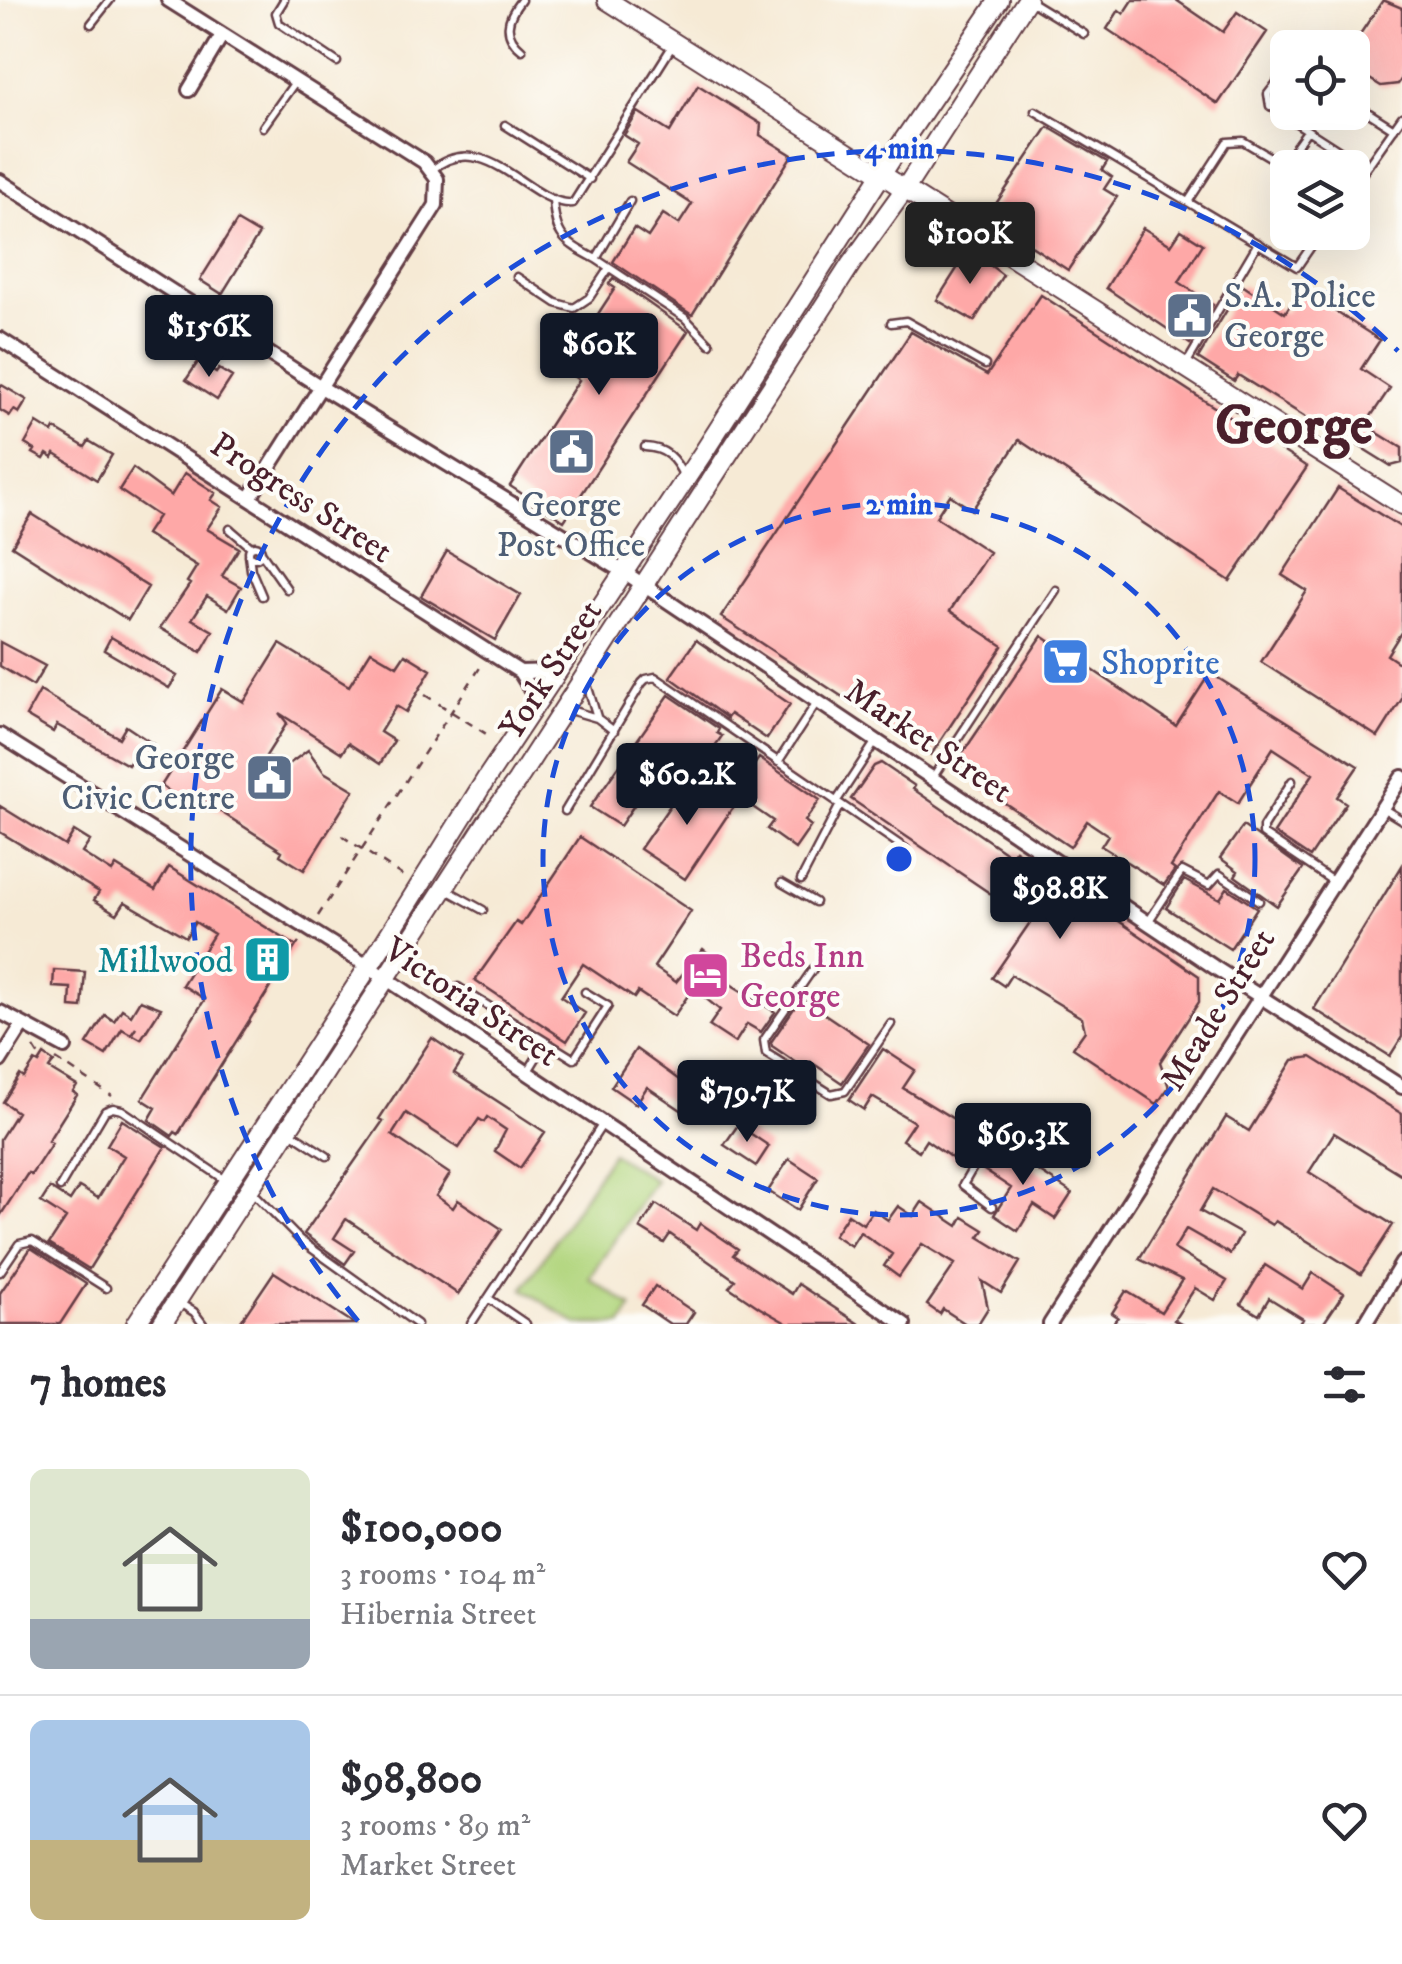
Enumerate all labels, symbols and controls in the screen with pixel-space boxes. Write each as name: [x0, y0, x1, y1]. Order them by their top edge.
map controls: [1270, 30, 1370, 250]
button: locate: [1270, 30, 1370, 130]
text: 4 min: [864, 131, 934, 168]
button: layers: [1270, 150, 1370, 250]
pin: $100K: [900, 202, 1040, 287]
text: $100K: [927, 214, 1013, 254]
place label: S.A. Police George: [1224, 275, 1376, 359]
public building icon: S.A. Police George: [1163, 289, 1215, 341]
pin: $156K: [139, 295, 279, 380]
text: $156K: [167, 307, 251, 347]
pin: $60K: [540, 313, 658, 398]
text: $60K: [562, 325, 636, 365]
district label: George: [1215, 393, 1373, 462]
street label: Progress Street: [201, 423, 400, 574]
public building icon: George Post Office: [545, 426, 597, 478]
place label: George Post Office: [497, 484, 645, 568]
text: 2 min: [865, 487, 933, 524]
street label: York Street: [490, 592, 613, 748]
supermarket icon: Shoprite: [1040, 636, 1092, 688]
place label: Shoprite: [1101, 642, 1220, 686]
street label: Market Street: [836, 670, 1020, 814]
place label: George Civic Centre: [61, 737, 235, 821]
pin: $60.2K: [606, 743, 768, 828]
public building icon: George Civic Centre: [244, 751, 296, 803]
text: $60.2K: [638, 755, 736, 795]
centre of rings: [881, 841, 917, 877]
pin: $98.8K: [979, 857, 1141, 942]
text: $98.8K: [1012, 869, 1108, 909]
street label: Meade Street: [1152, 921, 1286, 1099]
street label: Victoria Street: [374, 928, 567, 1077]
building icon: Millwood: [242, 934, 294, 986]
place label: Beds Inn George: [740, 935, 864, 1019]
place label: Millwood: [97, 940, 234, 984]
hotel icon: Beds Inn George: [679, 949, 731, 1001]
pin: $79.7K: [666, 1060, 828, 1145]
text: $79.7K: [699, 1072, 795, 1112]
pin: $69.3K: [942, 1103, 1104, 1188]
text: $69.3K: [977, 1115, 1069, 1155]
icon: filters: [1317, 1357, 1372, 1412]
text: 7 homes: [30, 1358, 166, 1410]
text: $100,000: [340, 1503, 503, 1555]
icon: home: [110, 1509, 230, 1629]
icon: heart: [1317, 1542, 1372, 1597]
text: 3 rooms · 104 m²: [340, 1555, 545, 1595]
text: Hibernia Street: [340, 1595, 536, 1635]
text: $98,800: [340, 1754, 482, 1806]
icon: home: [110, 1760, 230, 1880]
icon: heart: [1317, 1793, 1372, 1848]
text: 3 rooms · 89 m²: [340, 1806, 530, 1846]
text: Market Street: [340, 1846, 516, 1886]

